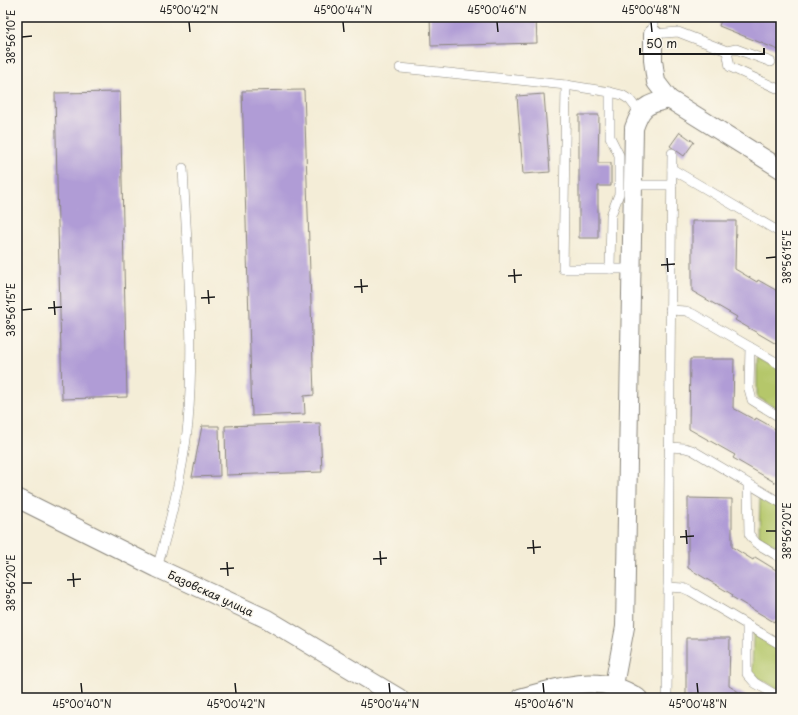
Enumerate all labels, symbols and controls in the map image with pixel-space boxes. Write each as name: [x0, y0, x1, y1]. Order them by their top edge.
text: 45°00'42"N: [160, 2, 218, 17]
text: 45°00'44"N: [314, 2, 372, 17]
text: 45°00'46"N: [468, 2, 527, 17]
text: 45°00'48"N: [622, 2, 680, 17]
text: 38°56'10"E: [3, 10, 18, 64]
scale bar: [640, 30, 764, 56]
text: 50 m: [646, 34, 677, 52]
text: 38°56'15"E: [779, 230, 794, 284]
text: 38°56'15"E: [3, 283, 18, 337]
text: 38°56'20"E: [779, 502, 794, 560]
text: 38°56'20"E: [3, 554, 18, 612]
street label: Базовская улица: [165, 566, 257, 620]
text: 45°00'40"N: [52, 696, 112, 711]
text: 45°00'42"N: [207, 696, 265, 711]
text: 45°00'44"N: [361, 696, 419, 711]
text: 45°00'46"N: [515, 696, 574, 711]
text: 45°00'48"N: [669, 696, 727, 711]

